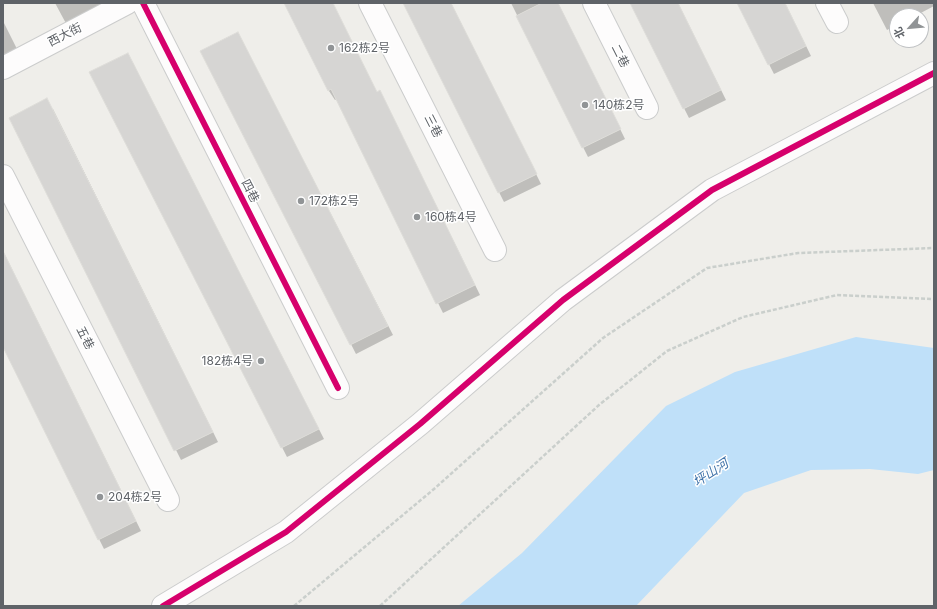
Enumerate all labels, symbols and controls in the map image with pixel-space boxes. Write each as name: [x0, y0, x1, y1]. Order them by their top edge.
north arrow: [889, 8, 929, 48]
street label: 西大街: [46, 20, 84, 50]
text: 北: [890, 25, 908, 41]
place label: 162栋2号: [339, 41, 390, 55]
street label: 二巷: [608, 42, 632, 70]
marker: 162栋2号: [326, 43, 336, 53]
place label: 140栋2号: [593, 98, 645, 112]
marker: 140栋2号: [580, 100, 590, 110]
street label: 三巷: [421, 112, 445, 140]
street label: 四巷: [238, 177, 262, 205]
place label: 172栋2号: [309, 194, 359, 208]
marker: 172栋2号: [296, 196, 306, 206]
place label: 160栋4号: [425, 210, 477, 224]
marker: 160栋4号: [412, 212, 422, 222]
street label: 五巷: [73, 324, 97, 352]
place label: 182栋4号: [202, 354, 253, 368]
marker: 182栋4号: [256, 356, 266, 366]
water label: 坪山河: [690, 456, 732, 490]
place label: 204栋2号: [108, 490, 162, 504]
marker: 204栋2号: [95, 492, 105, 502]

